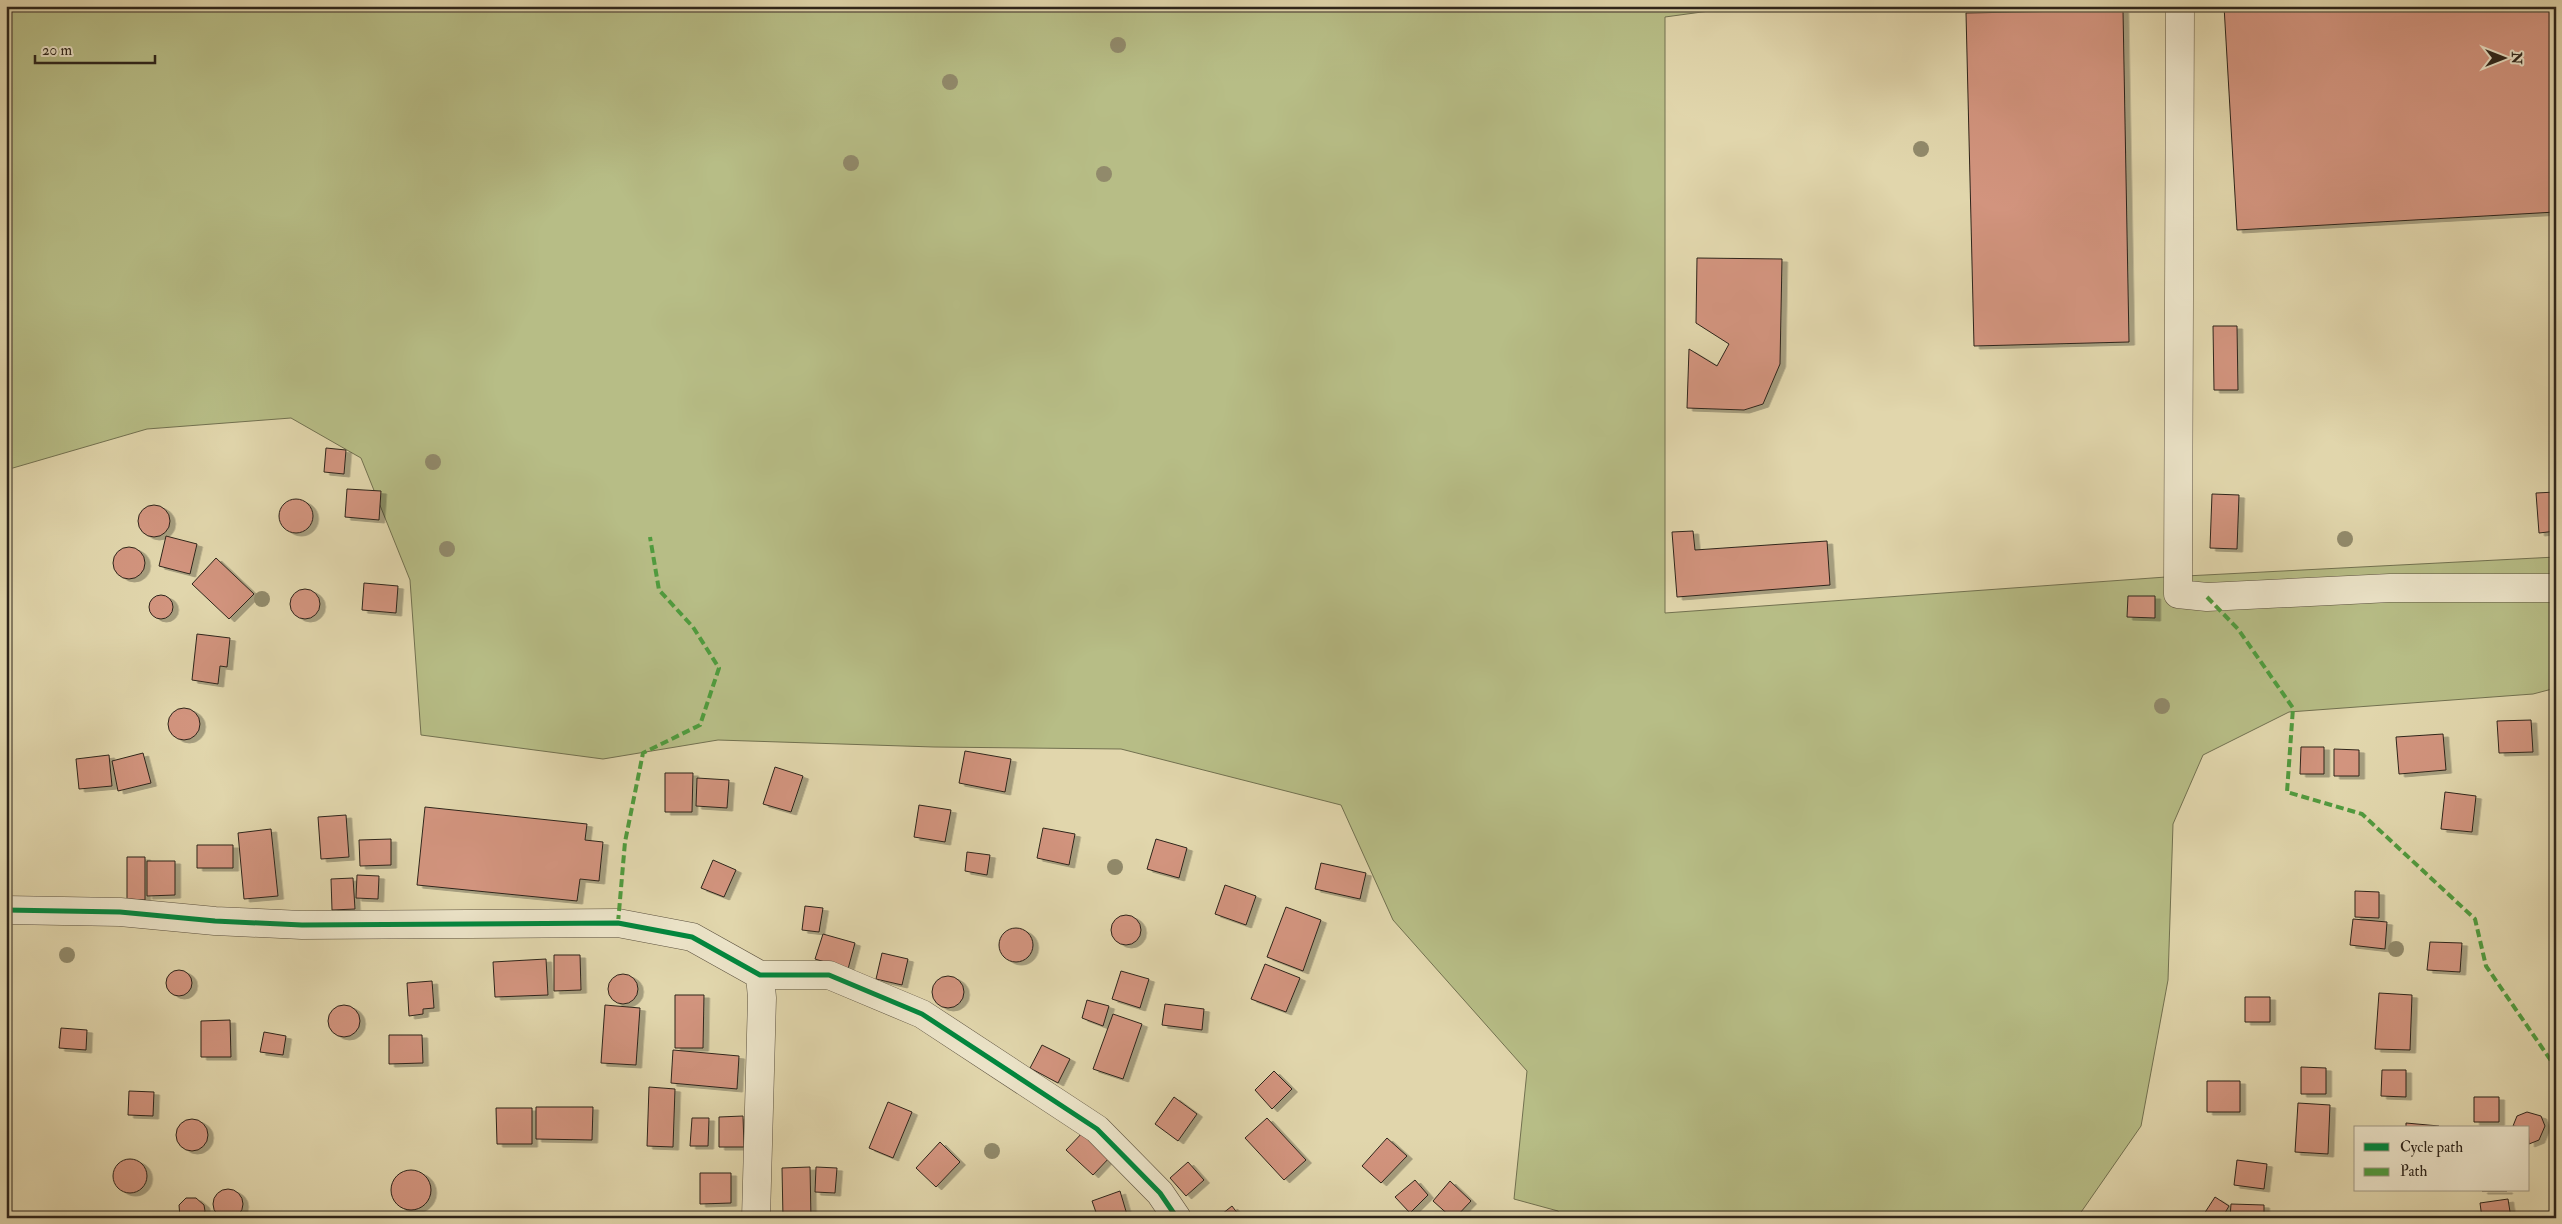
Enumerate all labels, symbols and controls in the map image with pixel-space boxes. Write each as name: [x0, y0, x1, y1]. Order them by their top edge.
scale bar: [35, 32, 155, 64]
north arrow: [2480, 32, 2530, 82]
text: 20 m: [42, 41, 72, 60]
text: N: [2508, 51, 2525, 65]
legend: [2354, 1126, 2530, 1192]
text: Cycle path: [2400, 1138, 2463, 1158]
text: Path: [2400, 1162, 2427, 1181]

